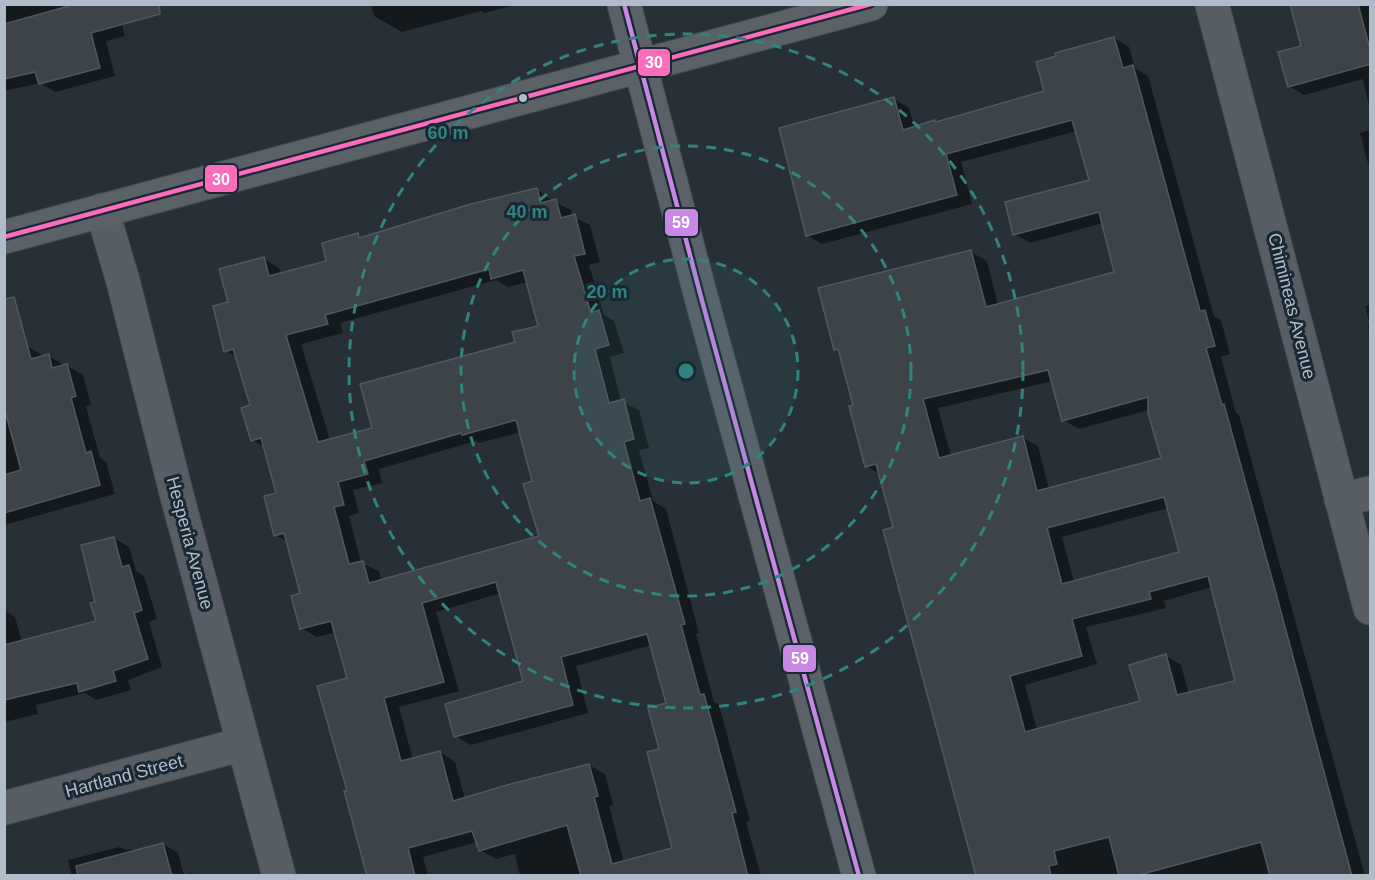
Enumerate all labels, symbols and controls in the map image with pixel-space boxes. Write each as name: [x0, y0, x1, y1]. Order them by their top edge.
line badge: 30: [637, 48, 671, 77]
text: 30: [645, 54, 663, 71]
unlabelled marker: [517, 92, 529, 104]
text: 60 m: [427, 123, 469, 143]
line badge: 30: [204, 164, 238, 193]
text: 30: [212, 171, 230, 188]
text: 40 m: [506, 202, 548, 222]
line badge: 59: [664, 208, 699, 237]
text: 59: [672, 214, 690, 231]
street label: Chimineas Avenue: [1264, 231, 1320, 381]
text: 20 m: [586, 282, 628, 302]
centre of rings: [676, 361, 696, 381]
street label: Hesperia Avenue: [163, 474, 217, 612]
line badge: 59: [782, 644, 817, 673]
text: 59: [791, 650, 809, 667]
street label: Hartland Street: [63, 751, 185, 801]

